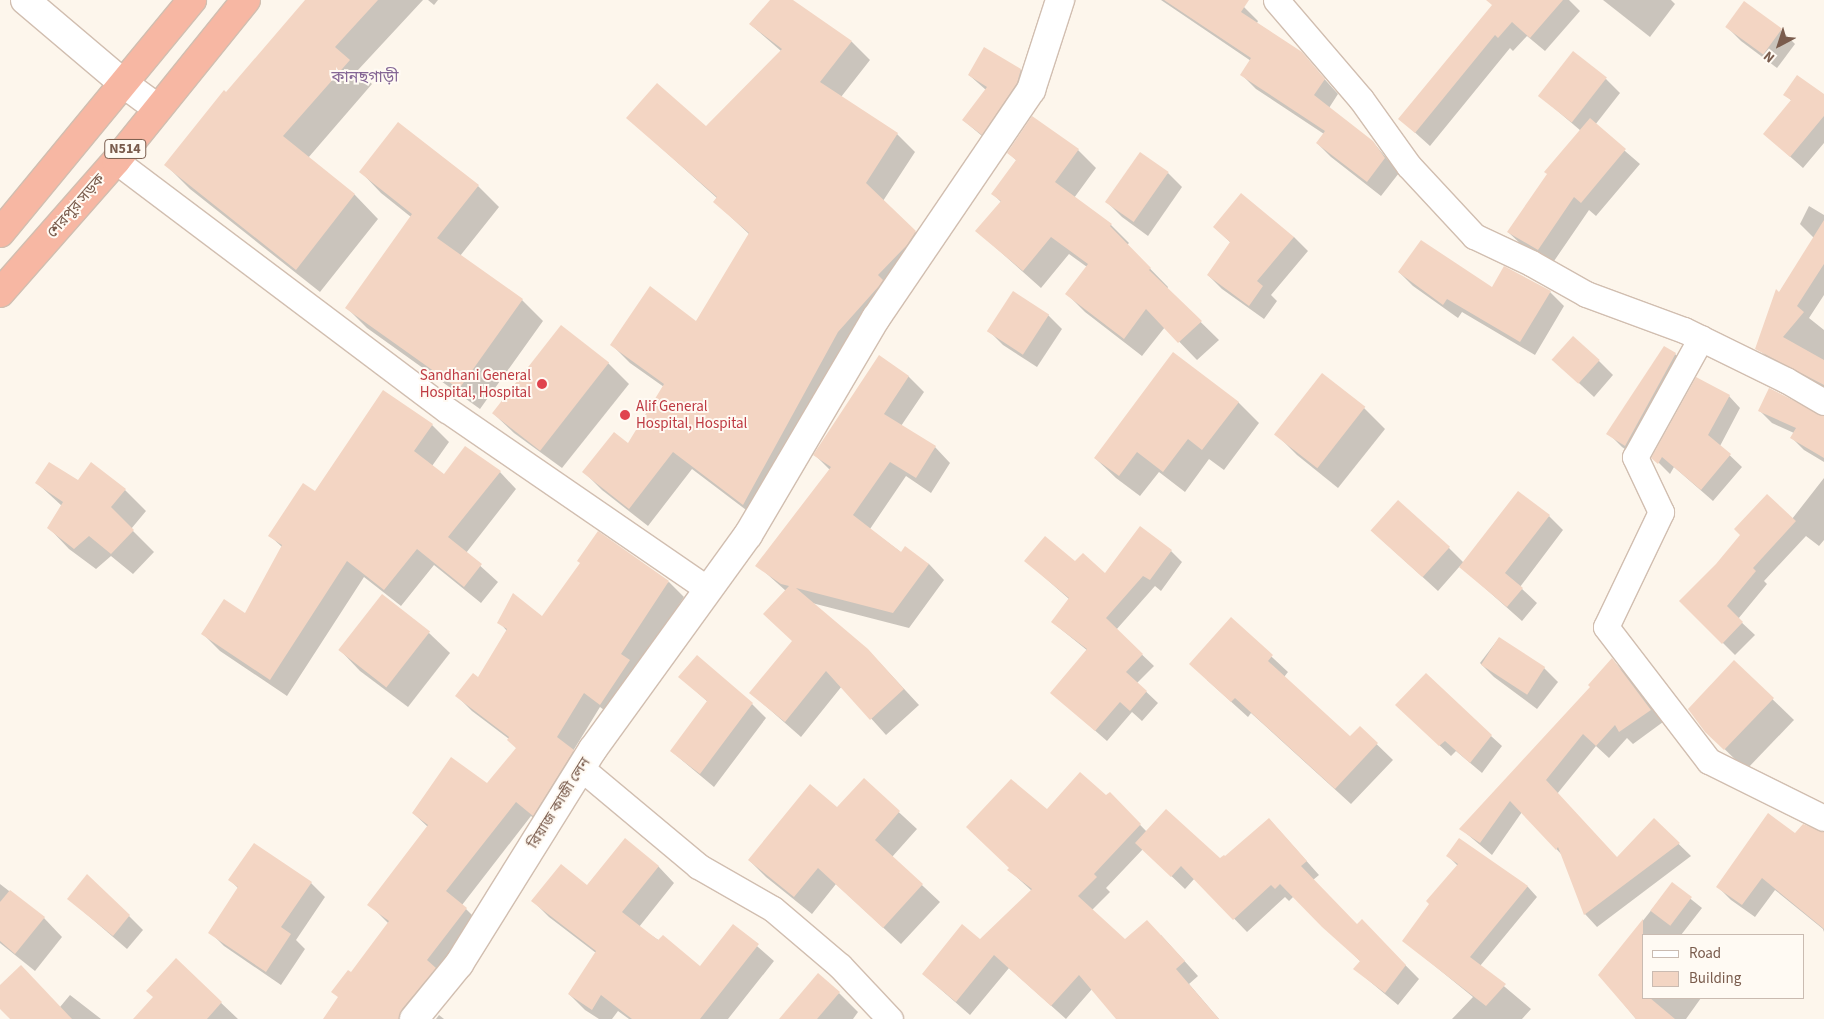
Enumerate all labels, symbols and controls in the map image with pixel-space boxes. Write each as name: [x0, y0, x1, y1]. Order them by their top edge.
north arrow: [1754, 20, 1804, 70]
text: N: [1759, 46, 1779, 67]
district label: কানছগাড়ী: [332, 67, 398, 87]
road number: N514: [104, 138, 146, 160]
street label: শেরপুর সড়ক: [43, 170, 109, 242]
place label: Sandhani General Hospital, Hospital: [420, 366, 531, 401]
marker: Sandhani General Hospital, Hospital: [535, 377, 549, 391]
place label: Alif General Hospital, Hospital: [636, 397, 747, 432]
marker: Alif General Hospital, Hospital: [618, 408, 632, 422]
street label: রিয়াজ কাজী লেন: [524, 754, 594, 852]
legend: [1642, 934, 1804, 999]
text: Road: [1689, 943, 1721, 964]
text: Building: [1689, 968, 1741, 989]

